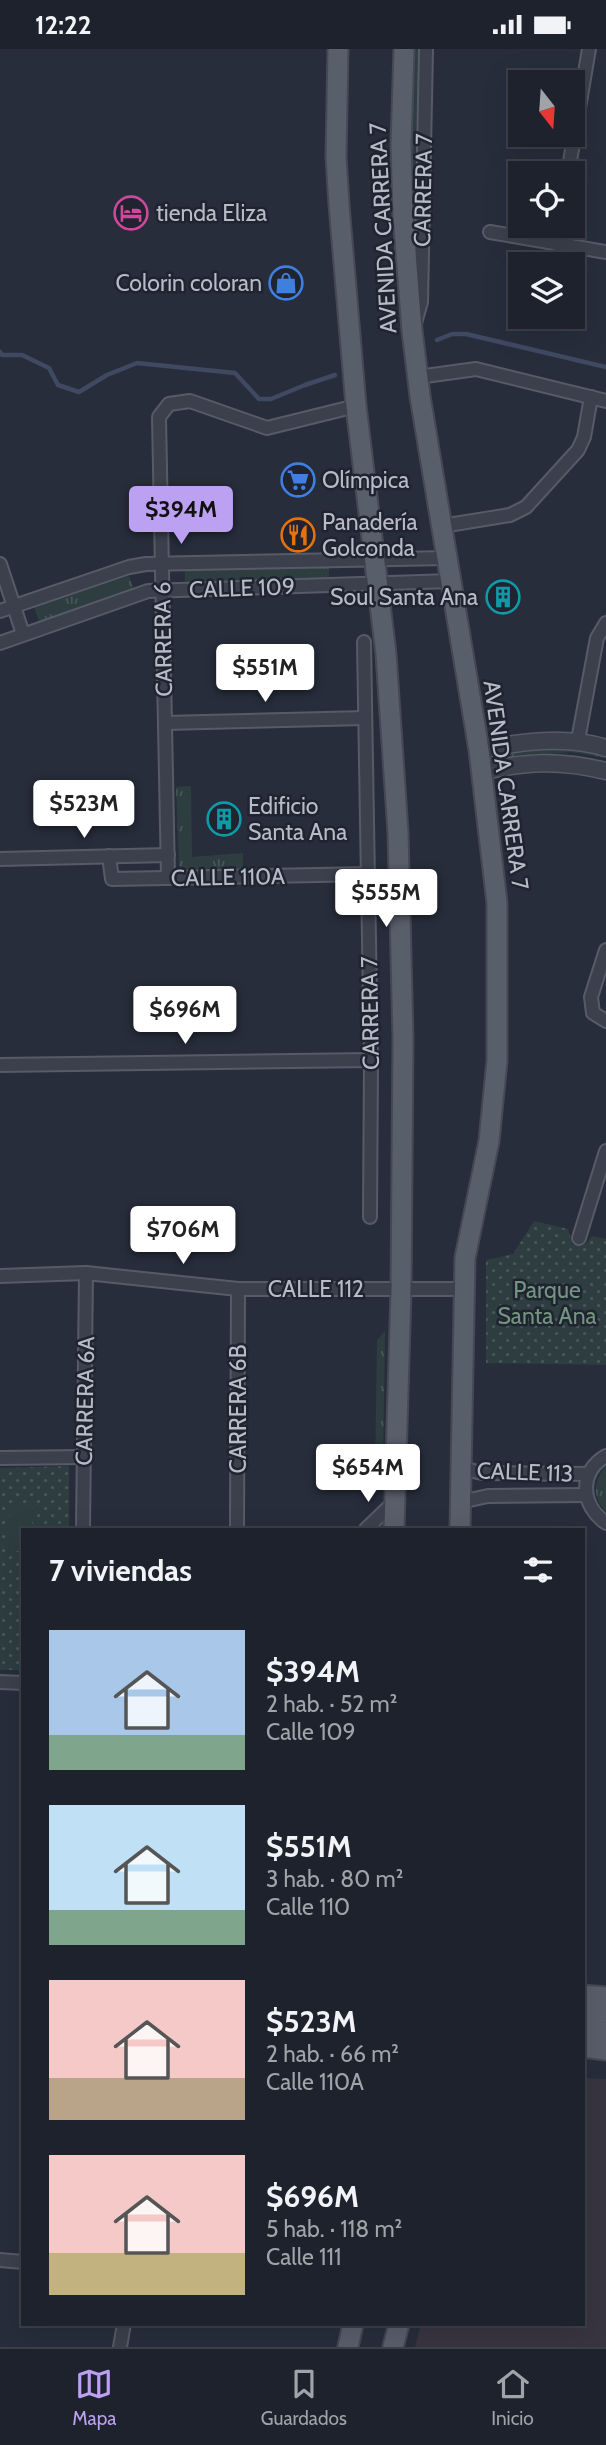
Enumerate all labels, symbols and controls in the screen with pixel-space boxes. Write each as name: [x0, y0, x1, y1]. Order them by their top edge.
text: 12:22: [35, 9, 92, 41]
north arrow: [508, 70, 584, 147]
map controls: [508, 70, 585, 329]
street label: AVENIDA CARRERA 7: [363, 121, 403, 334]
street label: CARRERA 7: [408, 133, 438, 247]
button: locate: [508, 161, 585, 238]
hotel icon: tienda Eliza: [112, 194, 150, 232]
place label: tienda Eliza: [156, 199, 267, 227]
button: layers: [508, 252, 585, 329]
shop icon: Colorin coloran: [267, 264, 305, 302]
place label: Colorin coloran: [115, 269, 262, 297]
supermarket icon: Olímpica: [279, 461, 317, 499]
place label: Olímpica: [322, 466, 409, 494]
pin: $394M: [132, 487, 230, 546]
text: $394M: [145, 495, 217, 523]
place label: Panadería Golconda: [322, 508, 418, 562]
restaurant icon: Panadería Golconda: [279, 516, 317, 554]
street label: CALLE 109: [189, 572, 295, 604]
building icon: Soul Santa Ana: [484, 578, 522, 616]
street label: CARRERA 6: [148, 581, 178, 697]
place label: Soul Santa Ana: [330, 583, 478, 611]
pin: $551M: [216, 645, 314, 704]
text: $551M: [232, 653, 298, 681]
street label: AVENIDA CARRERA 7: [477, 678, 535, 892]
pin: $523M: [35, 781, 133, 840]
text: $523M: [49, 789, 119, 817]
place label: Edificio Santa Ana: [248, 792, 347, 846]
building icon: Edificio Santa Ana: [205, 800, 243, 838]
street label: CALLE 110A: [171, 862, 285, 892]
pin: $555M: [337, 869, 435, 929]
text: $555M: [351, 878, 421, 906]
street label: CARRERA 7: [355, 956, 385, 1070]
pin: $696M: [136, 986, 234, 1046]
text: $696M: [149, 995, 221, 1023]
pin: $706M: [134, 1207, 232, 1266]
text: $706M: [146, 1215, 220, 1243]
street label: CALLE 112: [268, 1275, 364, 1303]
park label: Parque Santa Ana: [497, 1276, 597, 1330]
street label: CARRERA 6A: [70, 1336, 100, 1466]
street label: CARRERA 6B: [224, 1344, 252, 1473]
pin: $654M: [319, 1445, 417, 1504]
text: $654M: [332, 1453, 404, 1481]
street label: CALLE 113: [476, 1456, 574, 1488]
icon: filters: [519, 1551, 557, 1589]
text: 7 viviendas: [49, 1552, 192, 1589]
text: $394M: [266, 1653, 360, 1690]
icon: home: [105, 1658, 189, 1742]
text: 2 hab. · 52 m²: [266, 1690, 397, 1718]
text: Calle 109: [266, 1718, 356, 1746]
text: $551M: [266, 1828, 352, 1865]
icon: home: [105, 1833, 189, 1917]
text: 3 hab. · 80 m²: [266, 1865, 403, 1893]
text: Calle 110: [266, 1893, 350, 1921]
text: $523M: [266, 2003, 357, 2040]
icon: home: [105, 2008, 189, 2092]
text: 2 hab. · 66 m²: [266, 2040, 399, 2068]
text: Calle 110A: [266, 2068, 364, 2096]
text: $696M: [266, 2178, 359, 2215]
icon: home: [105, 2183, 189, 2267]
text: 5 hab. · 118 m²: [266, 2215, 402, 2243]
text: Calle 111: [266, 2243, 341, 2271]
tab: Mapa: [72, 2365, 116, 2430]
tab: Guardados: [261, 2365, 347, 2430]
tab: Inicio: [491, 2365, 534, 2430]

